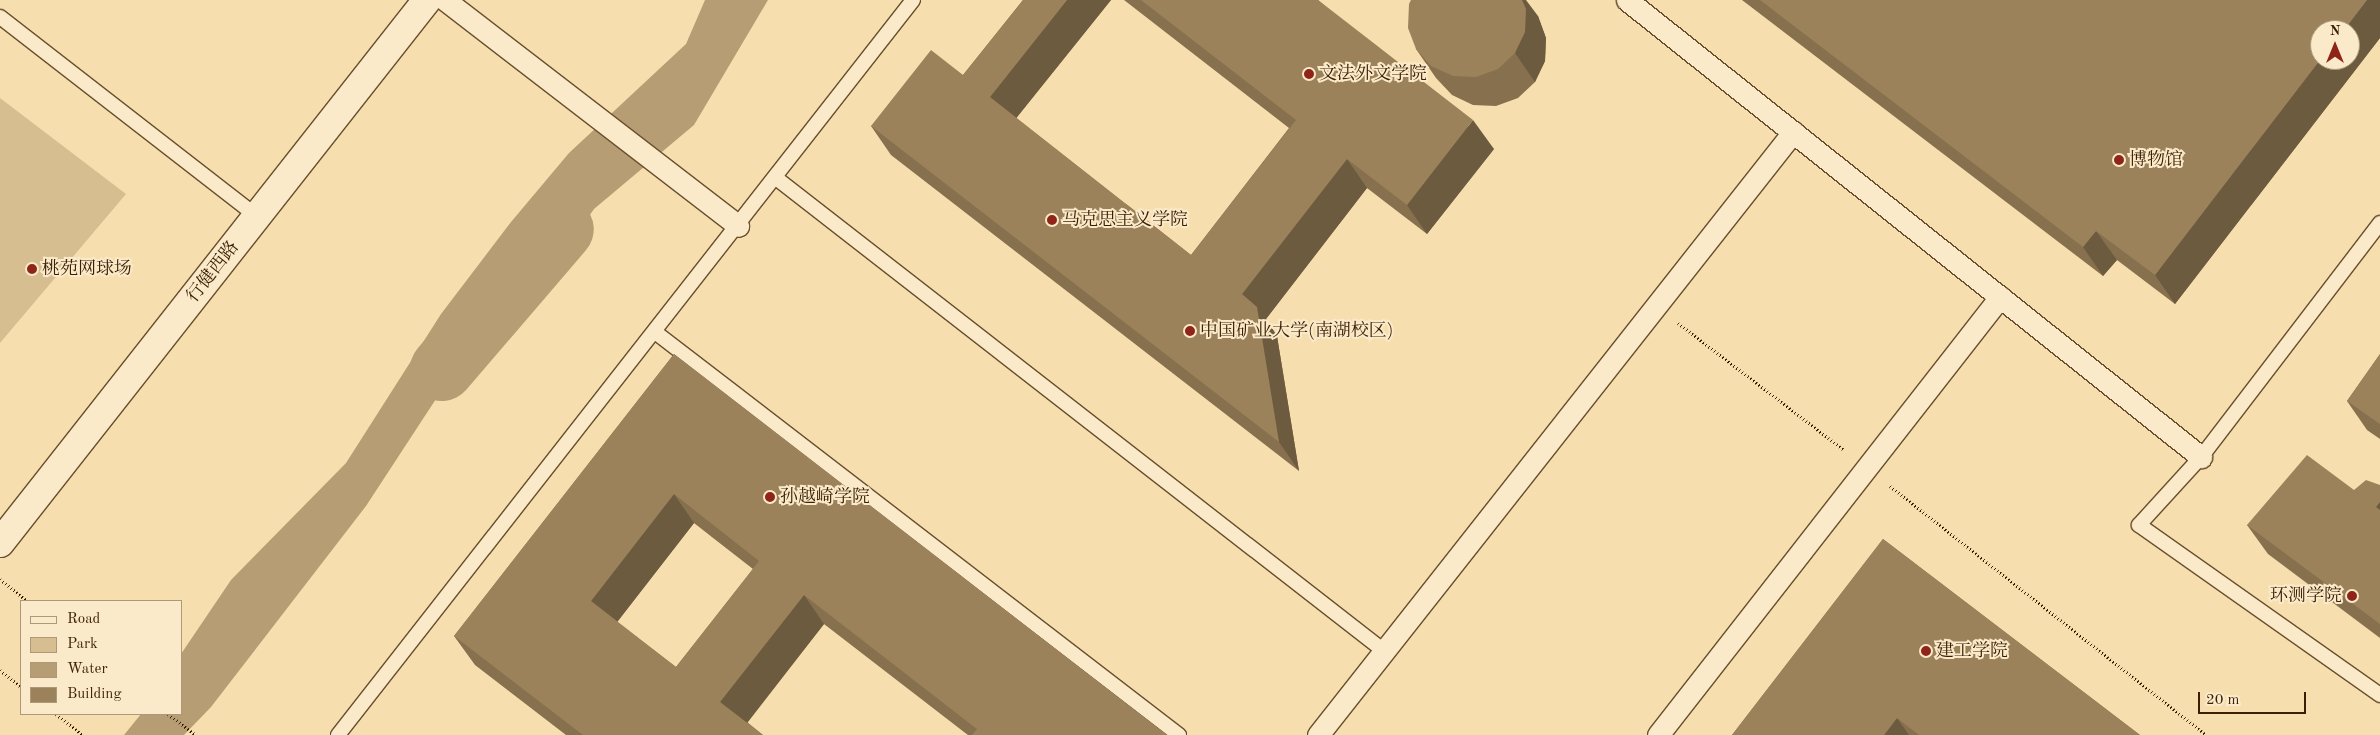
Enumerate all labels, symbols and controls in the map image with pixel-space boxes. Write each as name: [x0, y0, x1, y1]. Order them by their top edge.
north arrow: [2310, 20, 2360, 70]
text: N: [2330, 24, 2340, 38]
place label: 文法外文学院: [1319, 63, 1427, 85]
marker: 文法外文学院: [1303, 68, 1315, 80]
place label: 博物馆: [2129, 149, 2183, 171]
marker: 博物馆: [2113, 154, 2125, 166]
place label: 马克思主义学院: [1062, 209, 1188, 231]
marker: 马克思主义学院: [1046, 214, 1058, 226]
street label: 行健西路: [182, 237, 244, 307]
place label: 桃苑网球场: [42, 258, 132, 280]
marker: 桃苑网球场: [26, 263, 38, 275]
place label: 中国矿业大学(南湖校区): [1200, 320, 1393, 342]
marker: 中国矿业大学(南湖校区): [1184, 325, 1196, 337]
place label: 孙越崎学院: [780, 486, 870, 508]
marker: 孙越崎学院: [764, 491, 776, 503]
place label: 环测学院: [2270, 585, 2342, 607]
marker: 环测学院: [2346, 590, 2358, 602]
legend: [20, 600, 182, 715]
text: Road: [67, 612, 100, 627]
text: Park: [67, 637, 98, 652]
place label: 建工学院: [1936, 640, 2008, 662]
marker: 建工学院: [1920, 645, 1932, 657]
text: Water: [67, 662, 108, 677]
scale bar: [2200, 682, 2308, 714]
text: Building: [67, 687, 122, 702]
text: 20 m: [2206, 693, 2240, 708]

